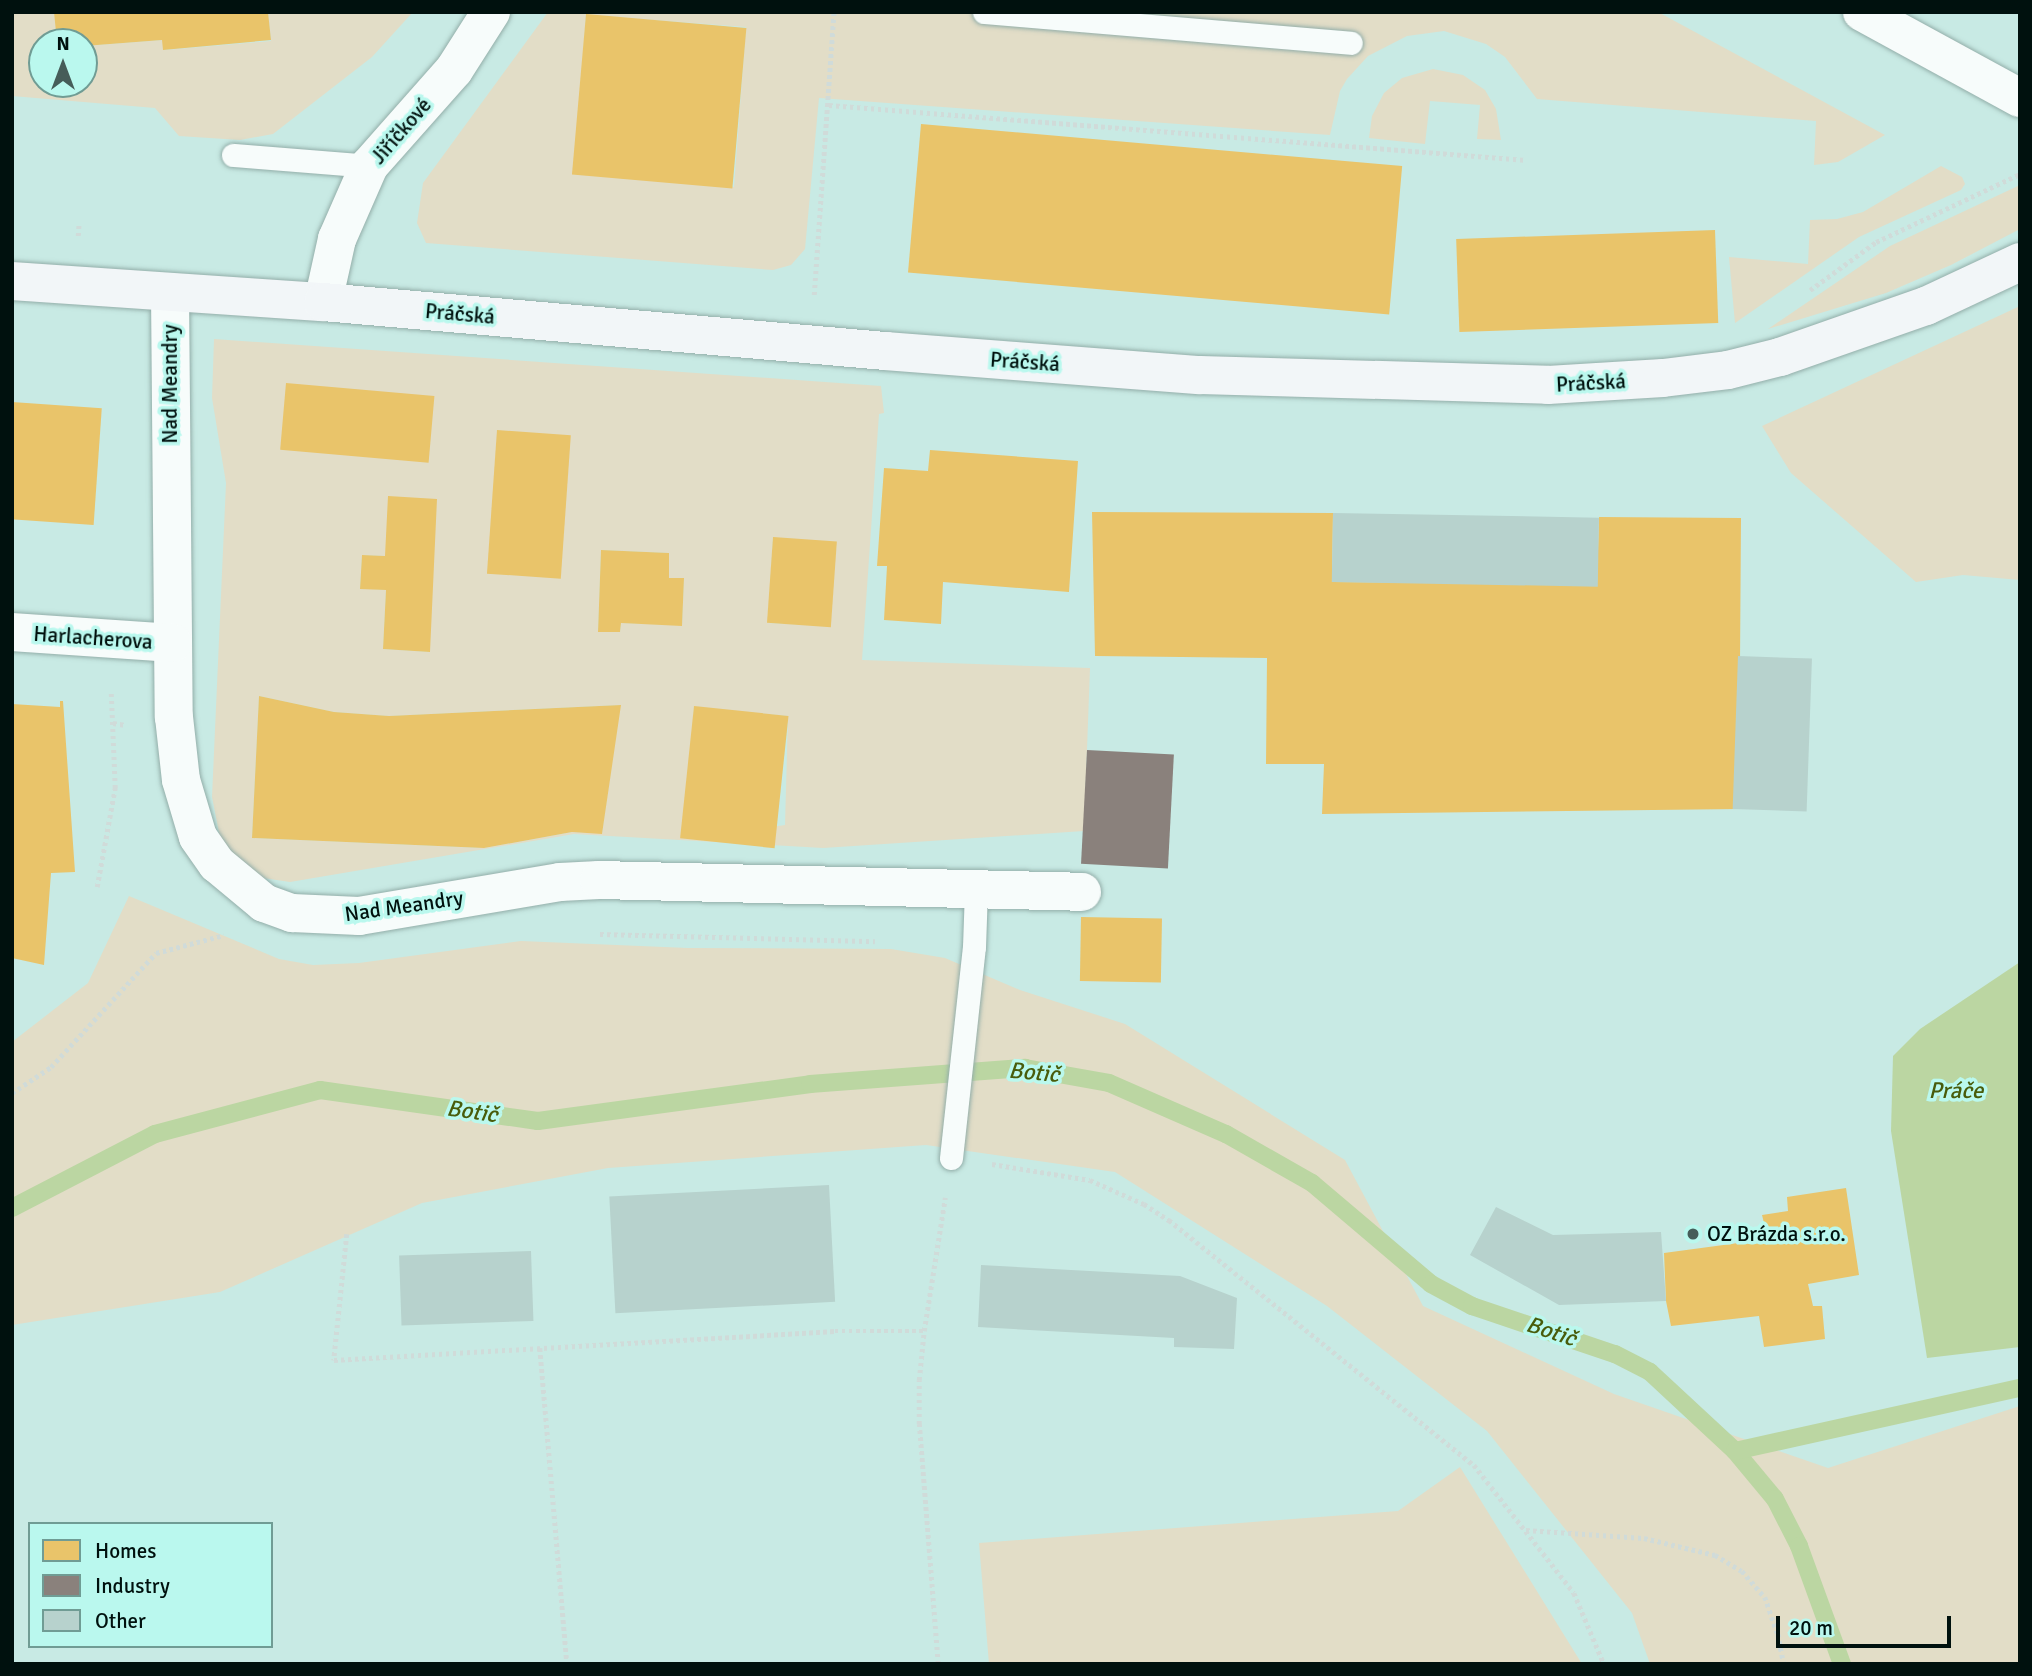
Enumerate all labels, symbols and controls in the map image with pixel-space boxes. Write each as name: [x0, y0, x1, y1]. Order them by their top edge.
north arrow: [28, 28, 98, 98]
text: N: [56, 32, 70, 56]
street label: Jiříčkové: [365, 93, 437, 169]
street label: Práčská: [424, 298, 496, 330]
street label: Nad Meandry: [157, 324, 183, 444]
street label: Práčská: [989, 347, 1061, 377]
street label: Práčská: [1555, 369, 1627, 397]
street label: Harlacherova: [33, 621, 153, 655]
street label: Nad Meandry: [343, 885, 465, 927]
water label: Botič: [1007, 1057, 1061, 1089]
water label: Práče: [1929, 1077, 1983, 1105]
water label: Botič: [445, 1095, 499, 1129]
place label: OZ Brázda s.r.o.: [1707, 1221, 1846, 1247]
marker: OZ Brázda s.r.o.: [1685, 1226, 1701, 1242]
water label: Botič: [1522, 1311, 1580, 1353]
legend: [28, 1522, 273, 1648]
text: Homes: [95, 1538, 157, 1564]
text: Industry: [95, 1573, 170, 1599]
scale bar: [1780, 1602, 1955, 1646]
text: Other: [95, 1608, 146, 1634]
text: 20 m: [1789, 1615, 1833, 1641]

